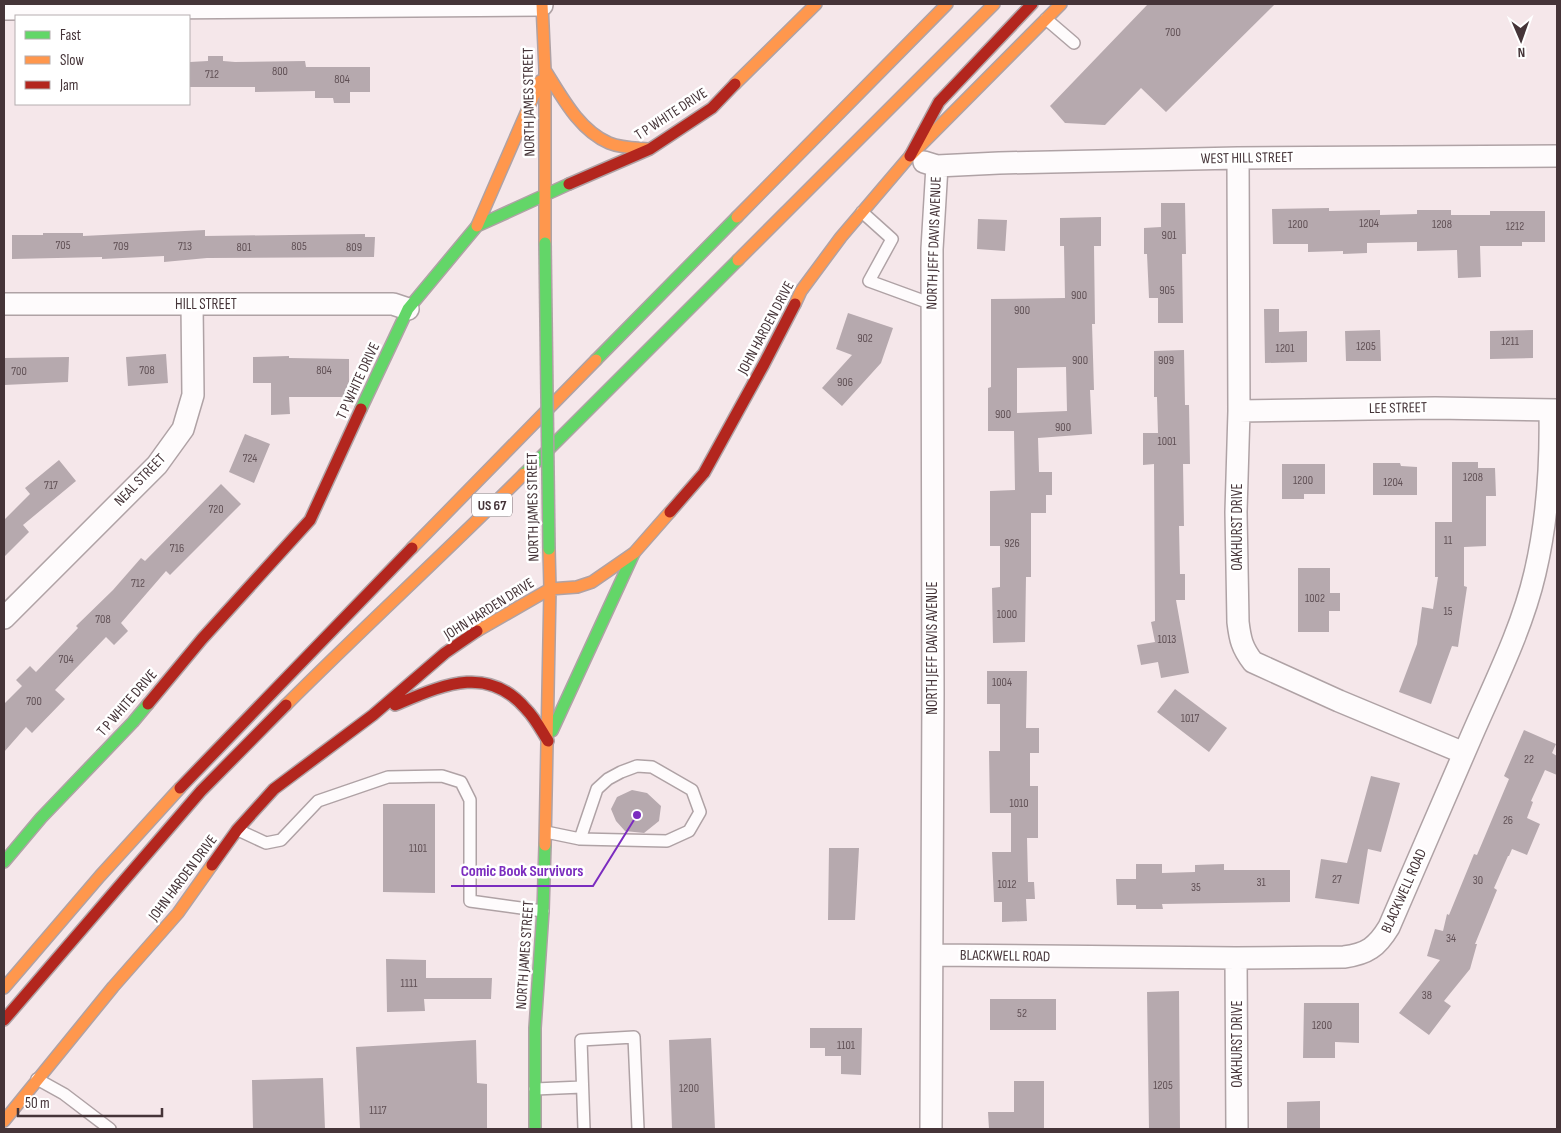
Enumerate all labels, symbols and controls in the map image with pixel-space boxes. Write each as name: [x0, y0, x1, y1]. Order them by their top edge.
legend: [15, 15, 190, 105]
north arrow: [1496, 15, 1546, 65]
house number: 700: [1165, 25, 1181, 40]
text: Fast: [60, 26, 82, 45]
text: N: [1517, 44, 1525, 61]
street label: NORTH JAMES STREET: [519, 47, 539, 157]
text: Slow: [60, 51, 84, 70]
house number: 800: [272, 64, 288, 79]
house number: 712: [205, 67, 219, 82]
house number: 804: [334, 72, 350, 87]
text: Jam: [59, 76, 78, 95]
street label: T P WHITE DRIVE: [631, 84, 711, 144]
street label: WEST HILL STREET: [1201, 148, 1293, 168]
street label: NORTH JEFF DAVIS AVENUE: [922, 176, 946, 310]
house number: 1204: [1359, 216, 1379, 231]
house number: 1200: [1288, 217, 1308, 232]
house number: 1208: [1432, 217, 1452, 232]
house number: 1212: [1506, 219, 1524, 234]
house number: 901: [1162, 228, 1177, 243]
house number: 705: [56, 238, 71, 253]
house number: 709: [113, 239, 129, 254]
house number: 713: [178, 239, 192, 254]
house number: 805: [291, 239, 307, 254]
house number: 801: [237, 240, 252, 255]
house number: 809: [346, 240, 362, 255]
street label: JOHN HARDEN DRIVE: [733, 278, 799, 379]
house number: 905: [1159, 283, 1175, 298]
house number: 900: [1071, 288, 1087, 303]
street label: HILL STREET: [175, 295, 237, 314]
house number: 900: [1014, 303, 1030, 318]
house number: 902: [857, 331, 873, 346]
house number: 1211: [1501, 334, 1520, 349]
house number: 1205: [1356, 339, 1376, 354]
street label: T P WHITE DRIVE: [332, 340, 384, 422]
house number: 1201: [1276, 341, 1295, 356]
house number: 900: [1072, 353, 1088, 368]
house number: 909: [1158, 353, 1174, 368]
house number: 708: [139, 363, 155, 378]
house number: 804: [316, 363, 332, 378]
house number: 700: [11, 364, 27, 379]
house number: 906: [837, 375, 853, 390]
street label: LEE STREET: [1369, 398, 1427, 418]
house number: 900: [995, 407, 1011, 422]
house number: 900: [1055, 420, 1071, 435]
house number: 1001: [1157, 434, 1177, 449]
street label: NEAL STREET: [110, 450, 170, 510]
house number: 724: [243, 451, 257, 466]
street label: NORTH JAMES STREET: [523, 452, 543, 562]
house number: 1208: [1463, 470, 1483, 485]
house number: 1200: [1293, 473, 1313, 488]
house number: 1204: [1383, 475, 1403, 490]
house number: 717: [44, 478, 58, 493]
street label: OAKHURST DRIVE: [1228, 483, 1247, 571]
road number: US 67: [472, 494, 512, 516]
house number: 720: [208, 502, 224, 517]
house number: 11: [1444, 533, 1453, 548]
house number: 926: [1004, 536, 1020, 551]
house number: 716: [170, 541, 184, 556]
street label: JOHN HARDEN DRIVE: [439, 574, 538, 645]
house number: 712: [131, 576, 145, 591]
street label: NORTH JEFF DAVIS AVENUE: [923, 581, 942, 715]
house number: 1002: [1305, 591, 1325, 606]
house number: 15: [1443, 604, 1453, 619]
house number: 1000: [997, 607, 1017, 622]
house number: 708: [95, 612, 111, 627]
house number: 1013: [1158, 632, 1176, 647]
house number: 704: [58, 652, 74, 667]
street label: T P WHITE DRIVE: [93, 666, 161, 740]
house number: 1004: [992, 675, 1012, 690]
house number: 700: [26, 694, 42, 709]
house number: 1017: [1181, 711, 1199, 726]
house number: 22: [1524, 752, 1534, 767]
house number: 1010: [1009, 796, 1029, 811]
house number: 26: [1503, 813, 1513, 828]
street label: JOHN HARDEN DRIVE: [144, 831, 222, 926]
house number: 1101: [409, 841, 428, 856]
street label: BLACKWELL ROAD: [1377, 846, 1431, 936]
callout: Comic Book Survivors: [451, 855, 593, 886]
text: Comic Book Survivors: [461, 862, 583, 881]
house number: 27: [1332, 872, 1342, 887]
house number: 30: [1473, 873, 1483, 888]
house number: 31: [1256, 875, 1266, 890]
house number: 1012: [998, 877, 1016, 892]
house number: 35: [1191, 880, 1201, 895]
street label: NORTH JAMES STREET: [512, 900, 538, 1010]
house number: 34: [1446, 931, 1456, 946]
street label: BLACKWELL ROAD: [960, 946, 1050, 966]
house number: 1111: [401, 976, 418, 991]
house number: 38: [1422, 988, 1432, 1003]
street label: OAKHURST DRIVE: [1228, 1000, 1247, 1088]
house number: 52: [1017, 1006, 1027, 1021]
house number: 1200: [1312, 1018, 1332, 1033]
house number: 1101: [837, 1038, 856, 1053]
house number: 1205: [1153, 1078, 1173, 1093]
house number: 1200: [679, 1081, 699, 1096]
scale bar: [18, 1086, 161, 1118]
text: 50 m: [25, 1094, 50, 1113]
house number: 1117: [369, 1103, 387, 1118]

